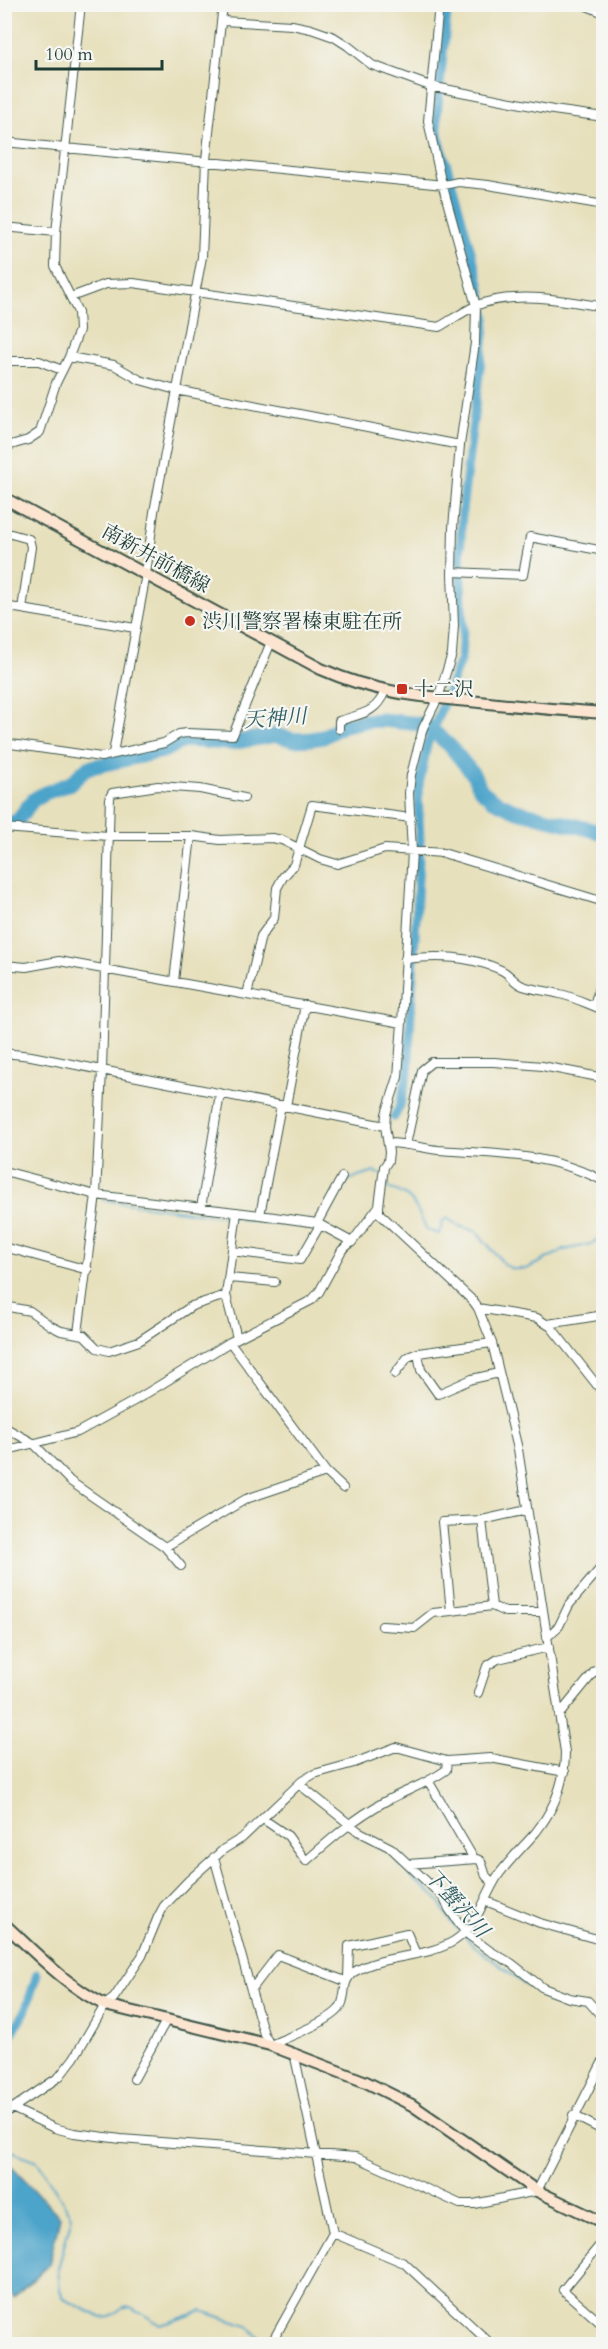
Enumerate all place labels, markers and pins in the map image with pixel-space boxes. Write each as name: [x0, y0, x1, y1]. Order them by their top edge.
place label: 渋川警察署榛東駐在所: [202, 608, 402, 635]
marker: 渋川警察署榛東駐在所: [183, 614, 197, 628]
place label: 十二沢: [414, 676, 474, 703]
marker: 十二沢: [395, 682, 409, 696]

